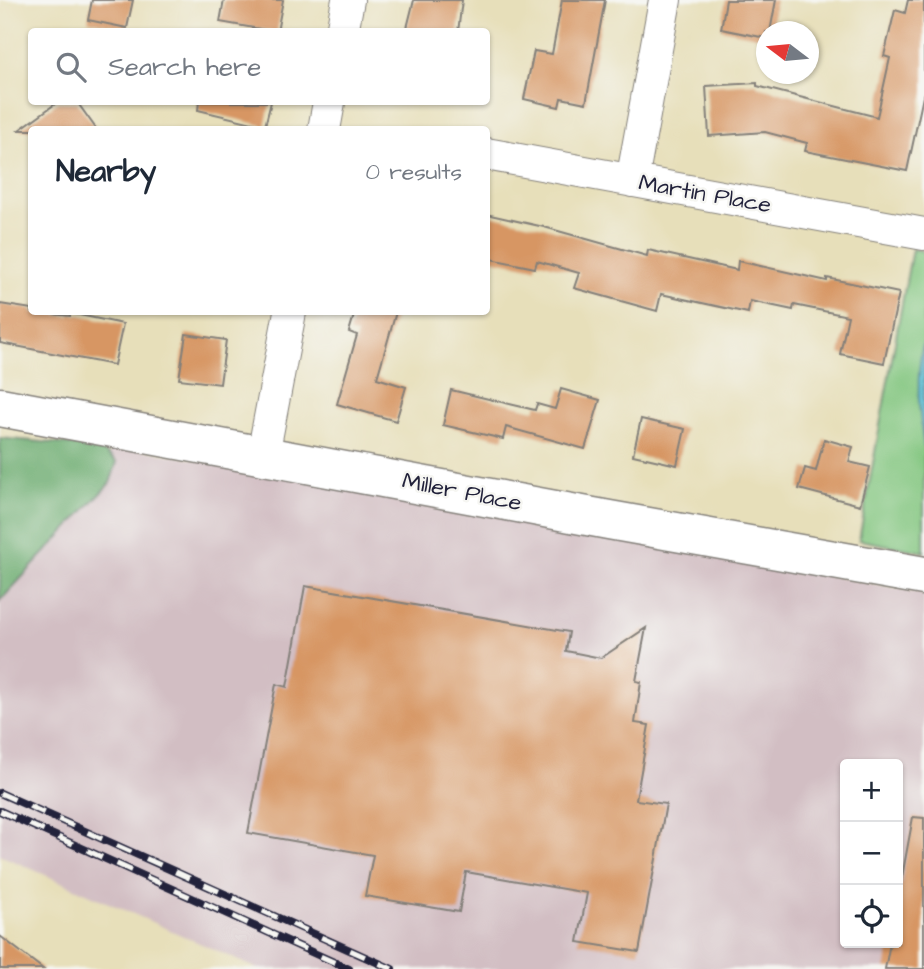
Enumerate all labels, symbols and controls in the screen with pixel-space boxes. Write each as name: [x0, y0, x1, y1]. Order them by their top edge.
north arrow: [756, 21, 819, 84]
search box: [28, 28, 490, 105]
icon: search: [52, 48, 90, 86]
text: Search here: [108, 49, 261, 85]
text: Nearby: [56, 151, 156, 193]
text: 0 results: [365, 156, 462, 188]
street label: Martin Place: [636, 167, 774, 221]
street label: Miller Place: [400, 465, 524, 519]
map controls: [840, 759, 903, 948]
button: +: [840, 759, 903, 822]
button: −: [840, 822, 903, 885]
button: locate: [840, 885, 903, 948]

